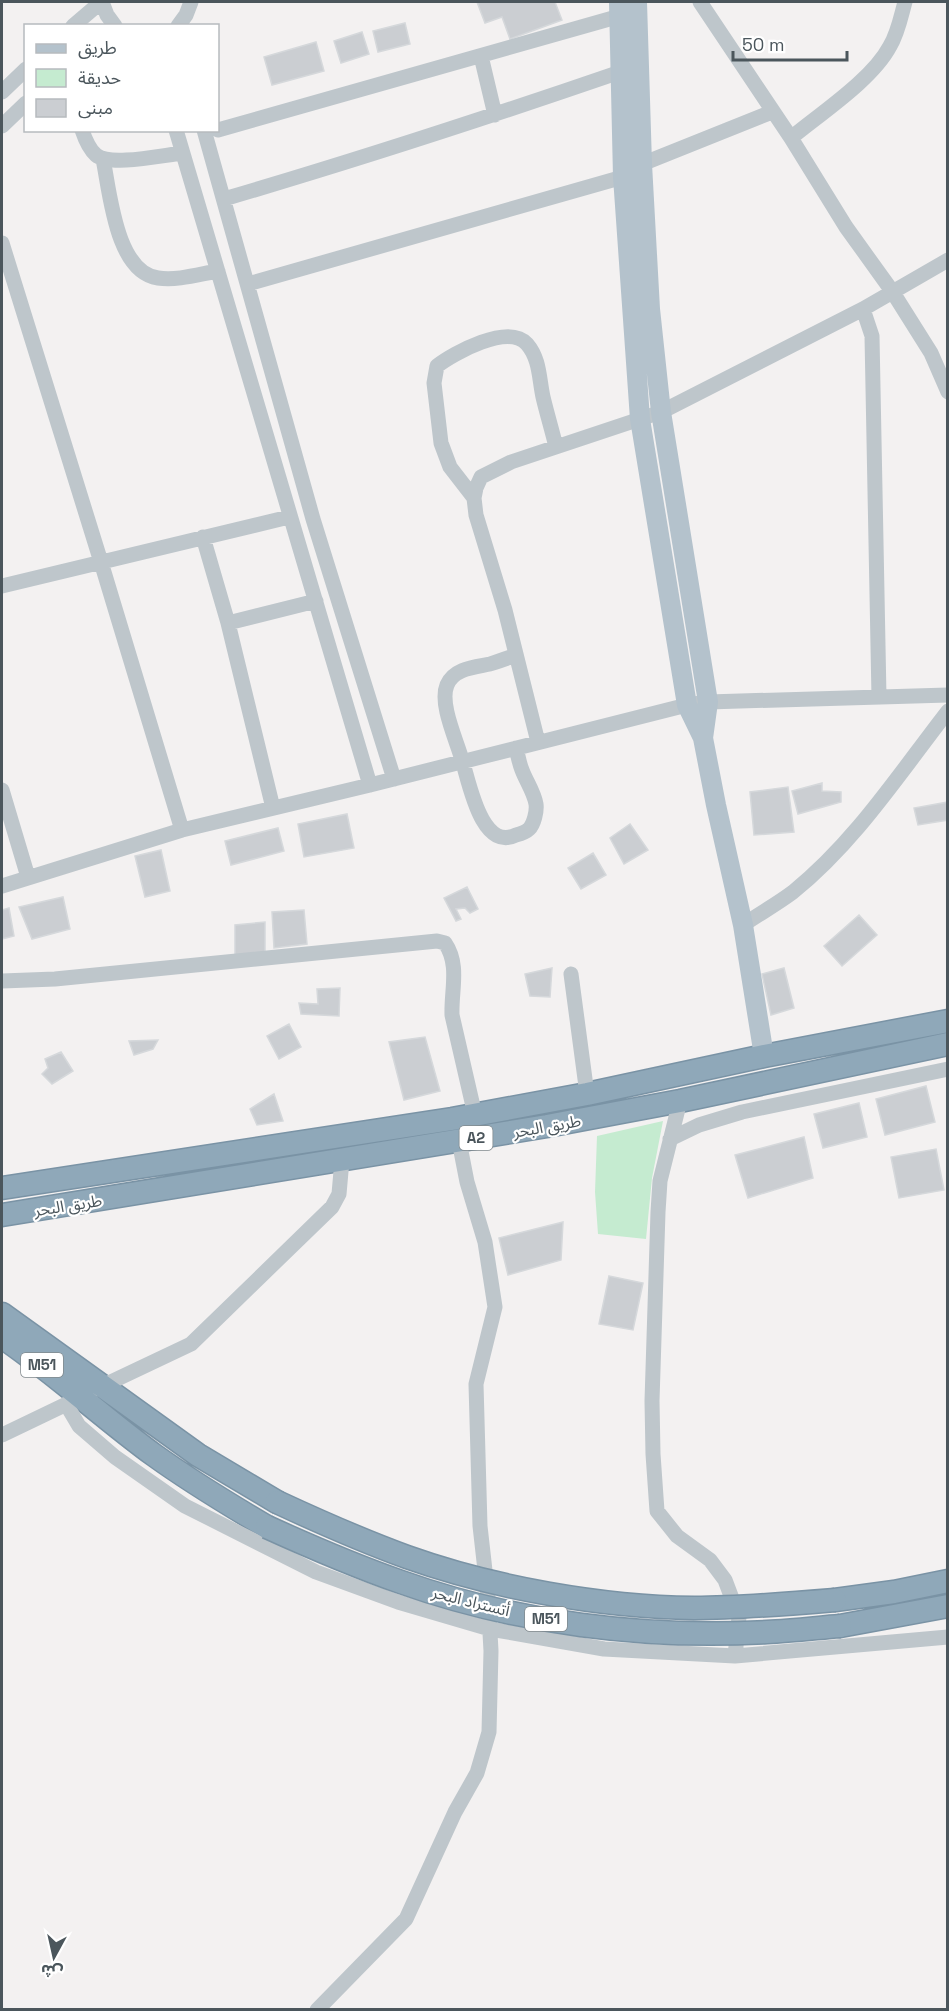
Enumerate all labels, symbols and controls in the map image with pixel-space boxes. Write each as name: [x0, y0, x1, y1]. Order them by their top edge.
legend: [24, 24, 219, 132]
scale bar: [733, 24, 847, 62]
text: 50 m: [742, 33, 784, 56]
text: طريق: [78, 36, 117, 59]
text: حديقة: [78, 66, 121, 89]
text: مبنى: [78, 96, 113, 119]
street label: طريق البحر: [511, 1110, 583, 1143]
road number: A2: [460, 1126, 492, 1150]
street label: طريق البحر: [32, 1190, 104, 1221]
road number: M51: [21, 1353, 63, 1377]
street label: أتستراد البحر: [429, 1581, 512, 1621]
road number: M51: [525, 1607, 567, 1631]
north arrow: [24, 1927, 84, 1987]
text: ش: [40, 1959, 64, 1983]

